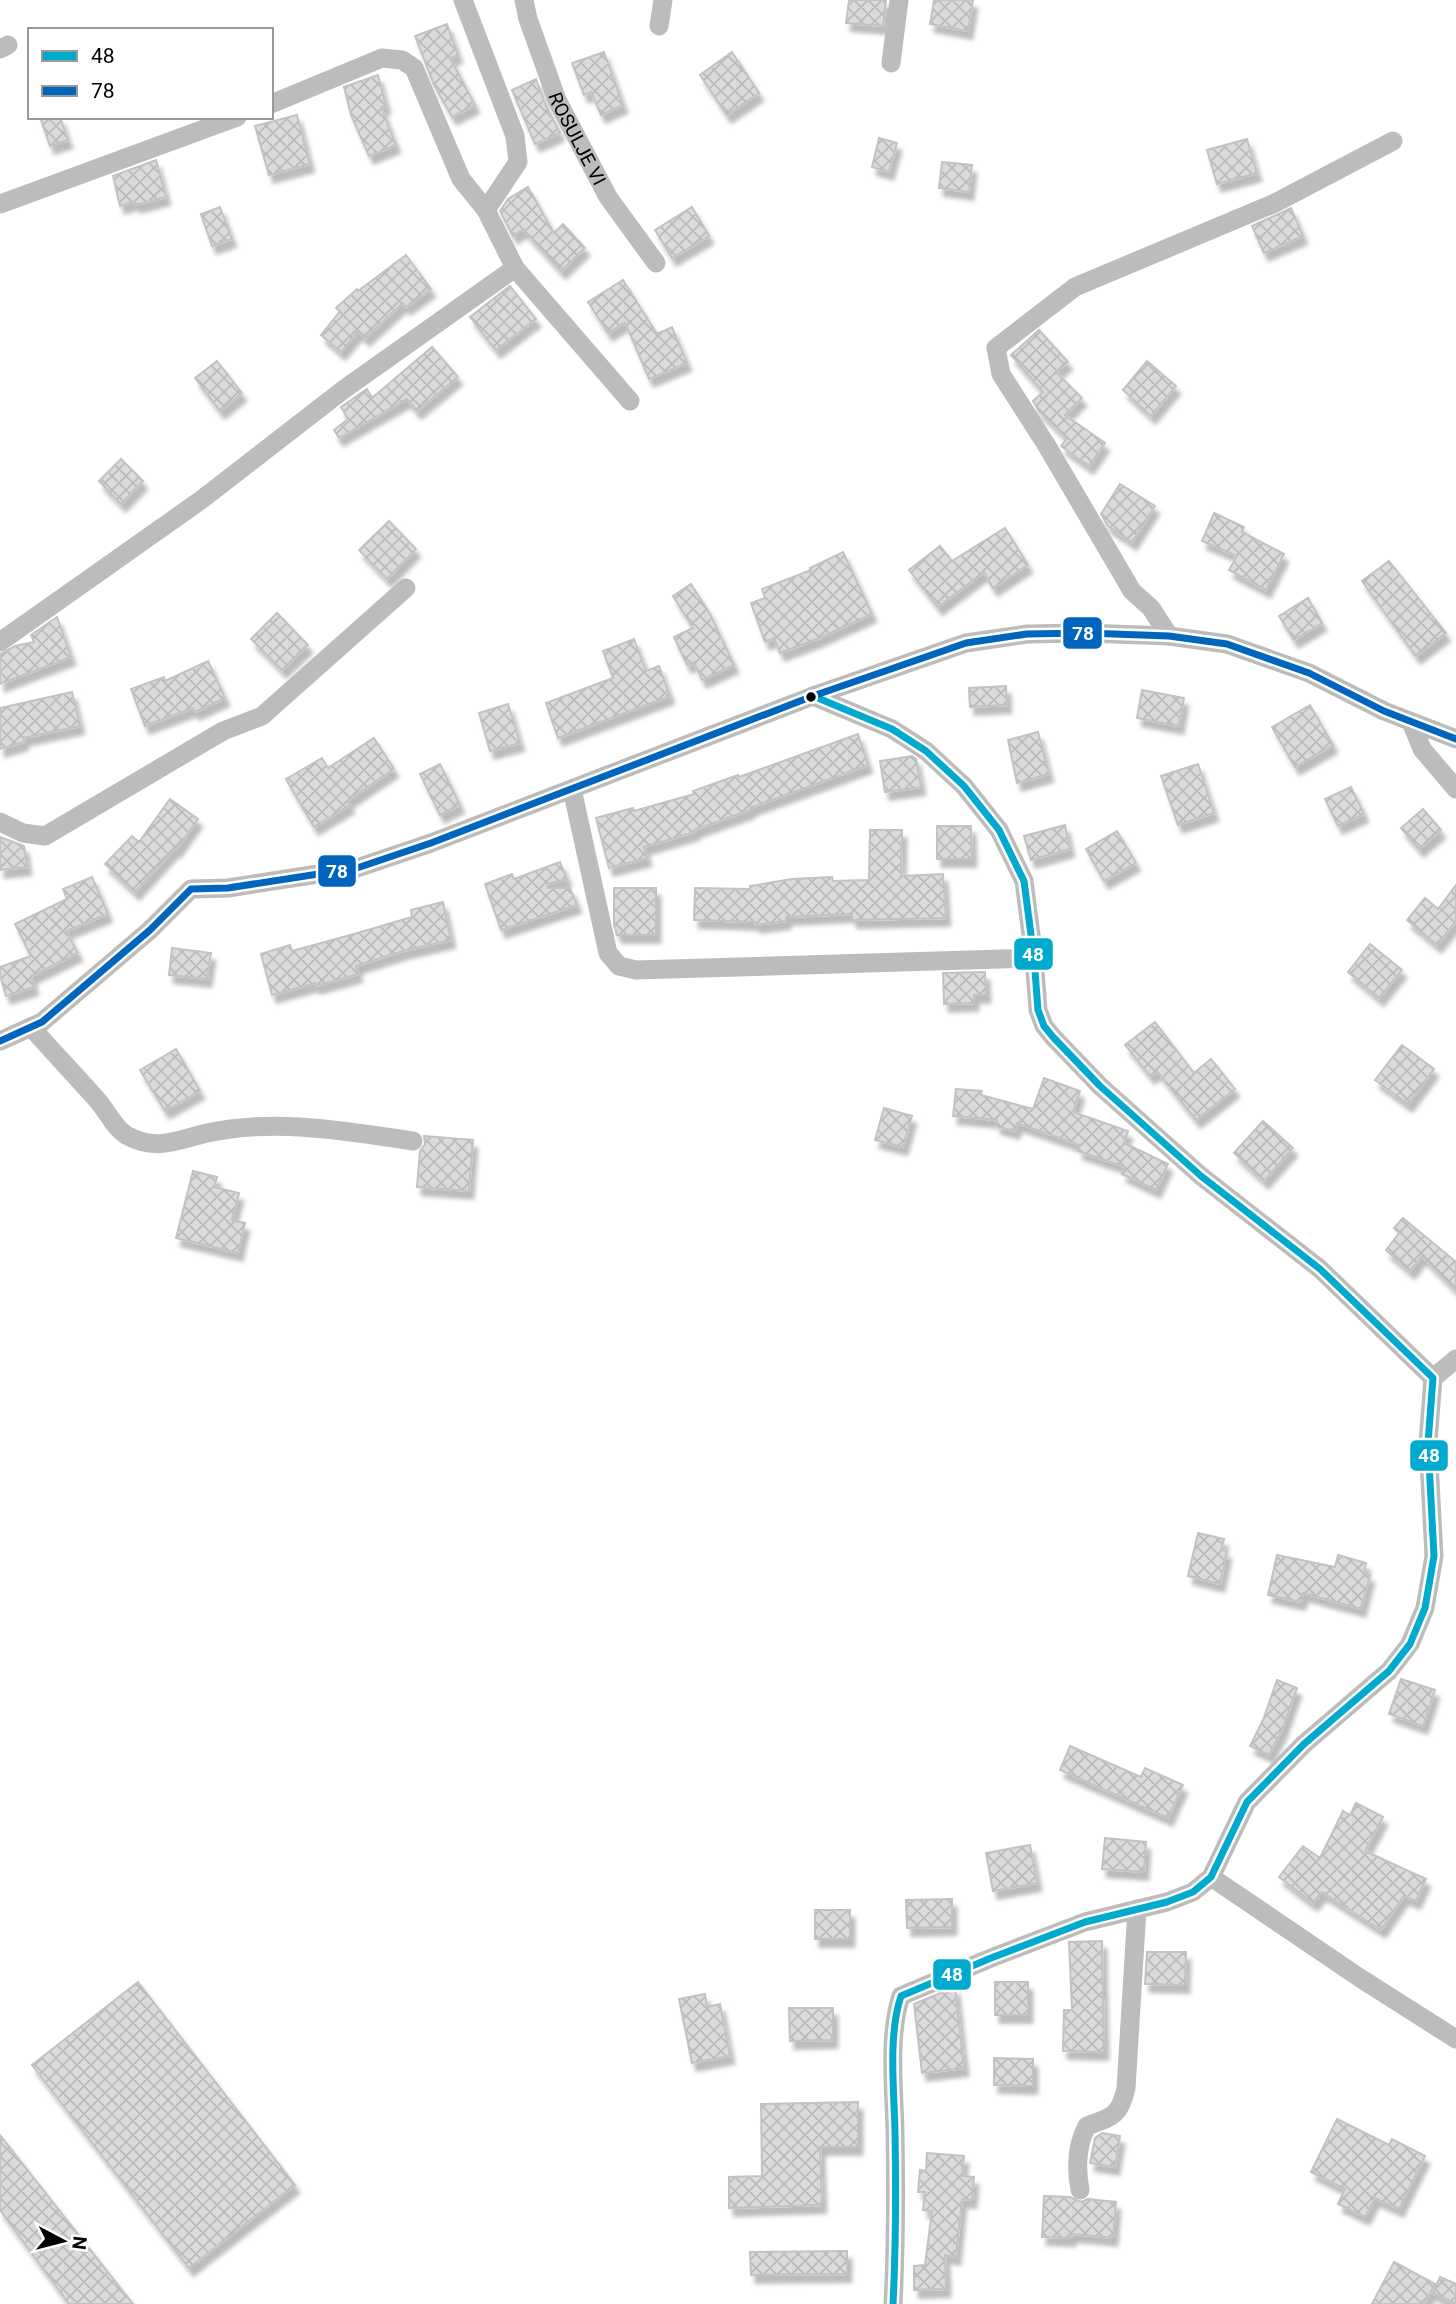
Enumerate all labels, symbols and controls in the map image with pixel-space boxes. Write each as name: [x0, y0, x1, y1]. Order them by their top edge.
legend: [28, 28, 273, 119]
text: 48: [91, 44, 115, 68]
text: 78: [91, 79, 115, 103]
street label: ROSULJE VI: [543, 89, 611, 189]
line badge: 78: [1062, 616, 1103, 650]
text: 78: [1072, 622, 1094, 645]
unlabelled marker: [804, 690, 818, 704]
line badge: 78: [317, 854, 357, 888]
text: 78: [326, 860, 348, 883]
line badge: 48: [1013, 937, 1054, 971]
text: 48: [1022, 943, 1044, 966]
line badge: 48: [1409, 1439, 1449, 1472]
text: 48: [1418, 1444, 1440, 1467]
line badge: 48: [932, 1958, 972, 1991]
text: 48: [941, 1963, 963, 1986]
north arrow: [28, 2206, 98, 2276]
text: N: [67, 2235, 92, 2251]

